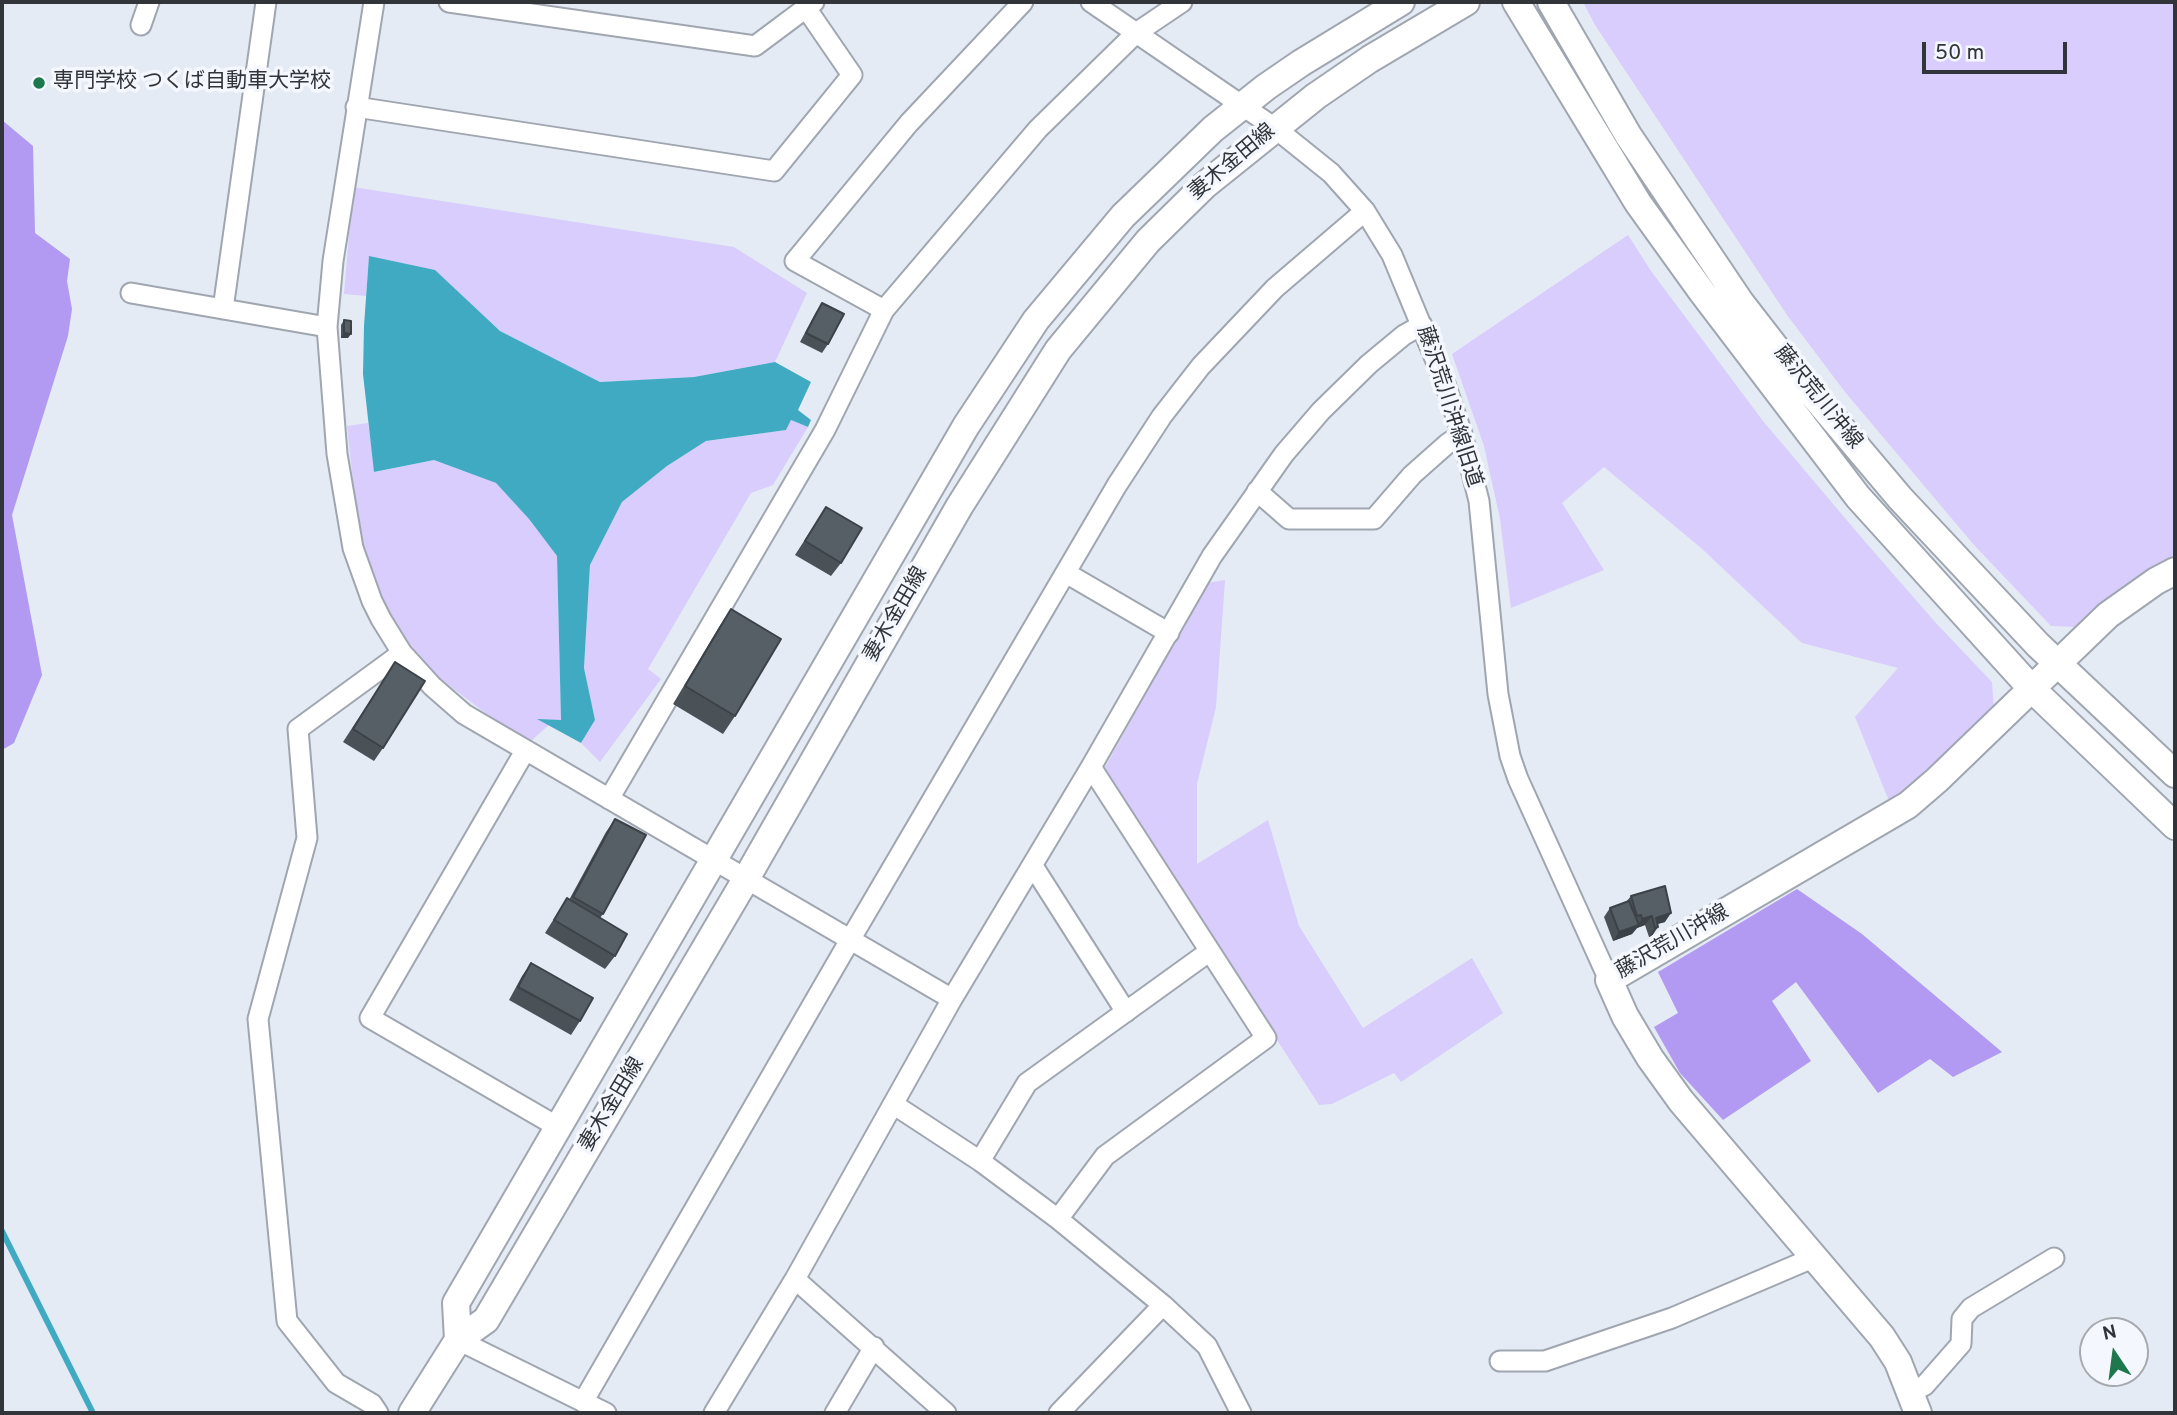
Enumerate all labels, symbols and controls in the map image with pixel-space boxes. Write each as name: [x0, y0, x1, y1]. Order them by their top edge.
scale bar: [1925, 28, 2070, 72]
text: 50 m: [1935, 40, 1984, 67]
place label: 専門学校 つくば自動車大学校: [53, 70, 331, 96]
marker: 専門学校 つくば自動車大学校: [31, 75, 47, 91]
street label: 妻木金田線: [1185, 120, 1281, 206]
street label: 藤沢荒川沖線旧道: [1410, 323, 1486, 491]
street label: 藤沢荒川沖線: [1768, 341, 1866, 455]
street label: 妻木金田線: [860, 563, 934, 667]
street label: 藤沢荒川沖線: [1612, 901, 1734, 985]
street label: 妻木金田線: [575, 1054, 651, 1156]
north arrow: [2079, 1317, 2149, 1387]
text: N: [2100, 1320, 2119, 1347]

